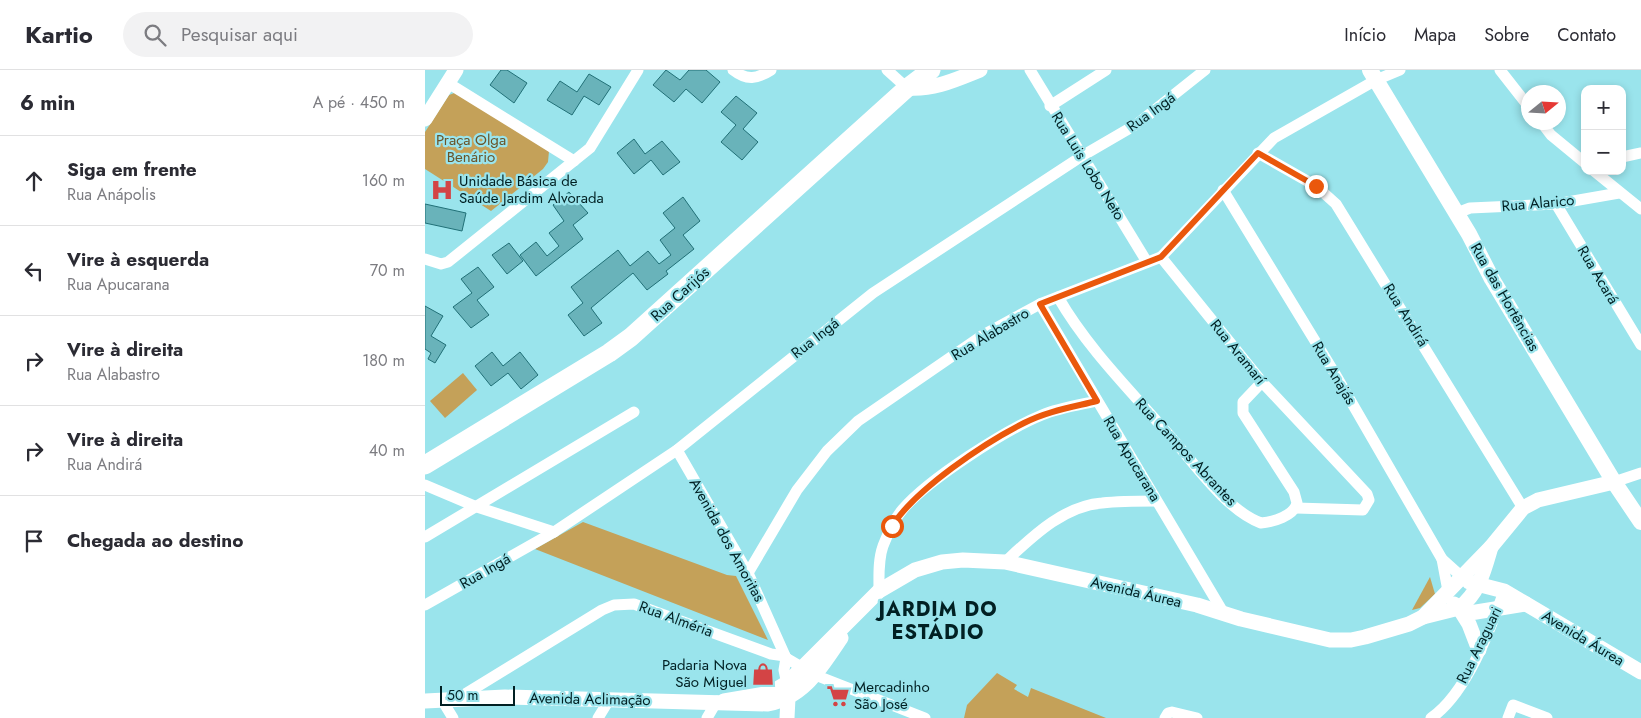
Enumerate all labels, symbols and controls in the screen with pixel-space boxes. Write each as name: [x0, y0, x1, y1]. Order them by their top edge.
search box: [123, 12, 473, 57]
text: Kartio: [25, 17, 93, 52]
icon: search: [141, 21, 169, 49]
text: Pesquisar aqui: [181, 21, 298, 48]
text: Início: [1344, 22, 1386, 48]
text: Mapa: [1414, 22, 1456, 48]
text: Sobre: [1484, 22, 1529, 48]
text: Contato: [1557, 22, 1616, 48]
north arrow: [1521, 85, 1566, 130]
map controls: [1581, 85, 1626, 175]
button: +: [1581, 85, 1626, 130]
street label: Rua Ingá: [1122, 87, 1180, 137]
text: 6 min: [20, 88, 75, 118]
text: A pé · 450 m: [313, 91, 405, 114]
street label: Rua Luis Lobo Neto: [1046, 108, 1130, 224]
park label: Praça Olga Benário: [436, 129, 506, 168]
button: −: [1581, 130, 1626, 175]
text: Siga em frente: [67, 156, 197, 183]
icon: ahead: [20, 167, 48, 195]
text: 160 m: [362, 169, 405, 192]
place label: Unidade Básica de Saúde Jardim Alvorada: [459, 170, 604, 209]
route end: [1305, 175, 1328, 198]
hospital icon: Unidade Básica de Saúde Jardim Alvorada: [429, 177, 455, 203]
text: Rua Anápolis: [67, 183, 156, 206]
street label: Rua Alarico: [1501, 189, 1575, 217]
street label: Rua das Hortências: [1465, 239, 1545, 355]
street label: Rua Acará: [1572, 242, 1624, 308]
text: Vire à esquerda: [67, 246, 209, 273]
icon: left: [20, 257, 48, 285]
text: 70 m: [370, 259, 405, 282]
street label: Rua Carijós: [646, 262, 714, 326]
text: Rua Apucarana: [67, 273, 170, 296]
street label: Rua Andirá: [1378, 279, 1434, 351]
street label: Rua Alabastro: [947, 302, 1033, 366]
street label: Rua Ingá: [786, 312, 844, 364]
street label: Rua Aramarí: [1205, 315, 1272, 390]
text: Vire à direita: [67, 336, 183, 363]
street label: Rua Anajás: [1307, 337, 1361, 409]
icon: right: [20, 347, 48, 375]
text: 180 m: [362, 349, 405, 372]
text: Rua Alabastro: [67, 363, 160, 386]
street label: Rua Campos Abrantes: [1130, 393, 1242, 511]
street label: Rua Apucarana: [1098, 412, 1166, 506]
text: Vire à direita: [67, 426, 183, 453]
icon: right: [20, 437, 48, 465]
text: 40 m: [369, 439, 405, 462]
text: Rua Andirá: [67, 453, 142, 476]
street label: Avenida dos Amoritas: [684, 474, 770, 606]
route start: [881, 515, 904, 538]
icon: arrive: [20, 527, 48, 555]
text: Chegada ao destino: [67, 527, 243, 554]
street label: Rua Ingá: [456, 548, 514, 594]
street label: Avenida Áurea: [1088, 571, 1184, 613]
street label: Rua Alméria: [636, 595, 716, 643]
district label: JARDIM DO ESTÁDIO: [874, 595, 998, 647]
street label: Rua Araguari: [1451, 603, 1507, 687]
street label: Avenida Áurea: [1538, 605, 1628, 671]
place label: Padaria Nova São Miguel: [662, 654, 747, 693]
shop icon: Padaria Nova São Miguel: [750, 661, 776, 687]
place label: Mercadinho São José: [854, 676, 930, 715]
scale bar: [440, 683, 515, 706]
supermarket icon: Mercadinho São José: [825, 683, 851, 709]
text: 50 m: [447, 685, 478, 705]
street label: Avenida Aclimação: [529, 687, 651, 711]

